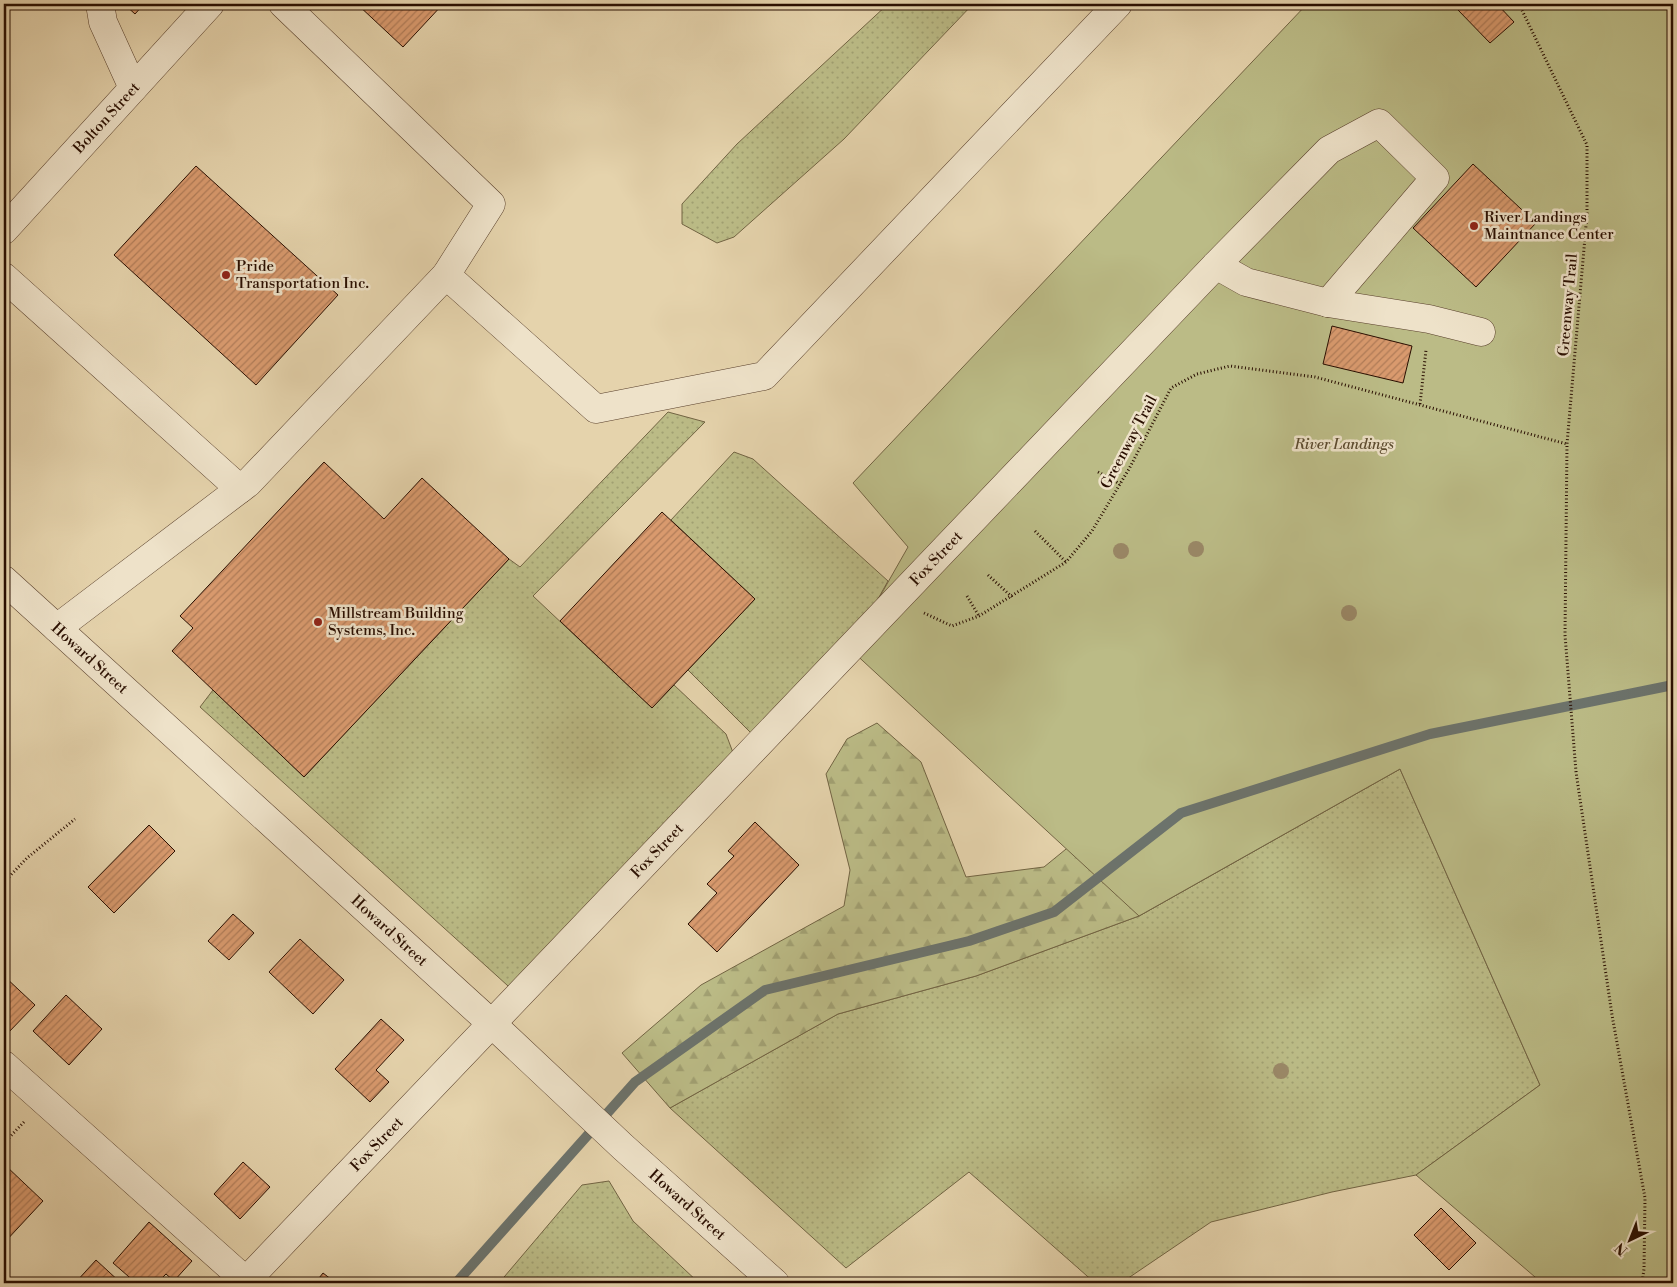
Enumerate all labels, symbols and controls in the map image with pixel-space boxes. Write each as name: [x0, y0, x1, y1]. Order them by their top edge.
street label: Bolton Street: [68, 78, 144, 158]
place label: River Landings Maintnance Center: [1484, 208, 1614, 244]
marker: River Landings Maintnance Center: [1468, 220, 1480, 232]
street label: Greenway Trail: [1554, 252, 1582, 357]
place label: Pride Transportation Inc.: [236, 257, 369, 293]
marker: Pride Transportation Inc.: [220, 269, 232, 281]
street label: Greenway Trail: [1096, 392, 1162, 492]
park label: River Landings: [1293, 435, 1394, 454]
street label: Fox Street: [905, 526, 967, 590]
place label: Millstream Building Systems, Inc.: [328, 604, 464, 640]
marker: Millstream Building Systems, Inc.: [312, 616, 324, 628]
street label: Howard Street: [48, 618, 133, 698]
street label: Fox Street: [626, 819, 688, 882]
street label: Howard Street: [347, 891, 432, 971]
street label: Fox Street: [346, 1112, 408, 1175]
street label: Howard Street: [645, 1165, 730, 1245]
north arrow: [1604, 1214, 1654, 1264]
text: N: [1612, 1238, 1632, 1259]

